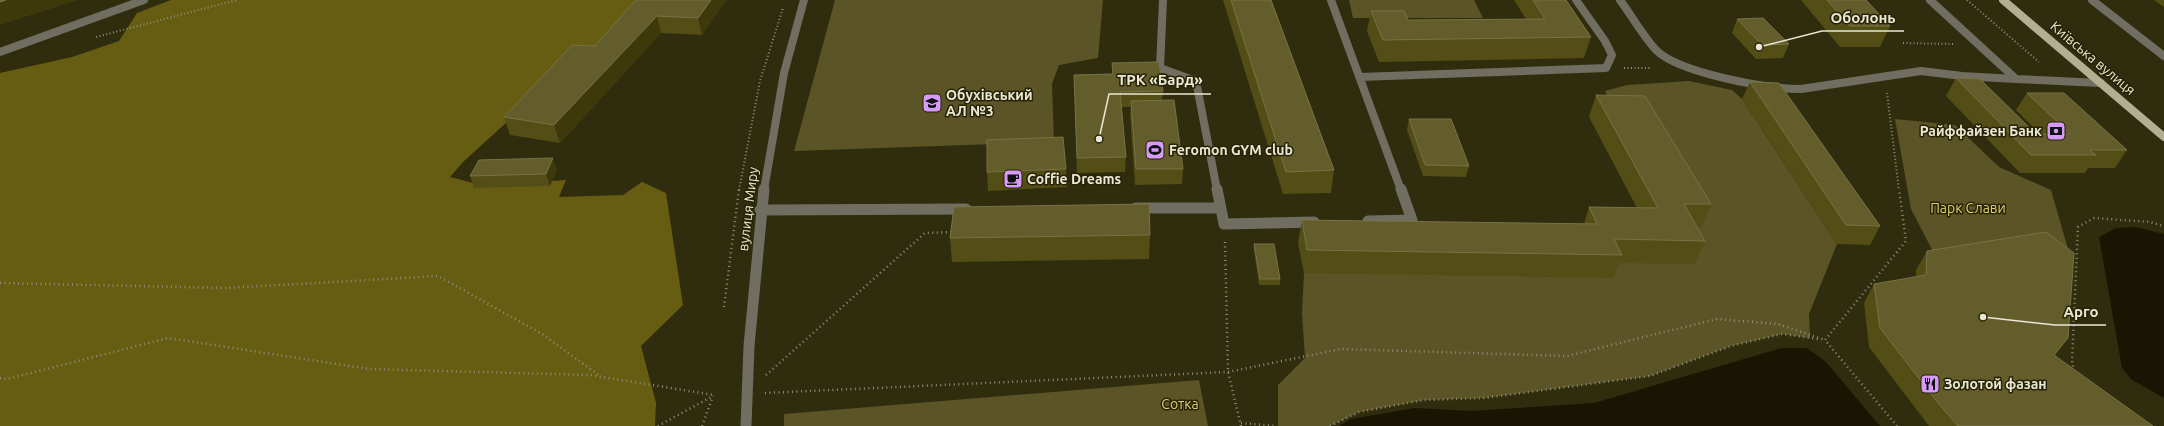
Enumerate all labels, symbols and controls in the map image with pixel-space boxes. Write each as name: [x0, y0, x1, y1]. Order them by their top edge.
callout: Оболонь: [1822, 4, 1904, 31]
text: Оболонь: [1830, 9, 1896, 26]
street label: Київська вулиця: [2047, 18, 2139, 98]
callout: ТРК «Бард»: [1109, 67, 1211, 94]
text: ТРК «Бард»: [1117, 71, 1203, 88]
place label: Обухівський АЛ №3: [946, 87, 1033, 119]
school or university icon: Обухівський АЛ №3: [921, 92, 943, 114]
bank icon: Райффайзен Банк: [2045, 120, 2067, 142]
place label: Райффайзен Банк: [1920, 123, 2042, 139]
sports icon: Feromon GYM club: [1144, 139, 1166, 161]
place label: Feromon GYM club: [1169, 142, 1293, 158]
street label: вулиця Миру: [735, 166, 761, 252]
cafe icon: Coffie Dreams: [1002, 168, 1024, 190]
place label: Coffie Dreams: [1027, 171, 1122, 187]
park label: Парк Слави: [1930, 200, 2006, 216]
callout: Арго: [2055, 298, 2106, 325]
text: Арго: [2063, 303, 2099, 320]
restaurant icon: Золотой фазан: [1919, 373, 1941, 395]
place label: Золотой фазан: [1944, 376, 2047, 392]
park label: Сотка: [1161, 396, 1199, 412]

